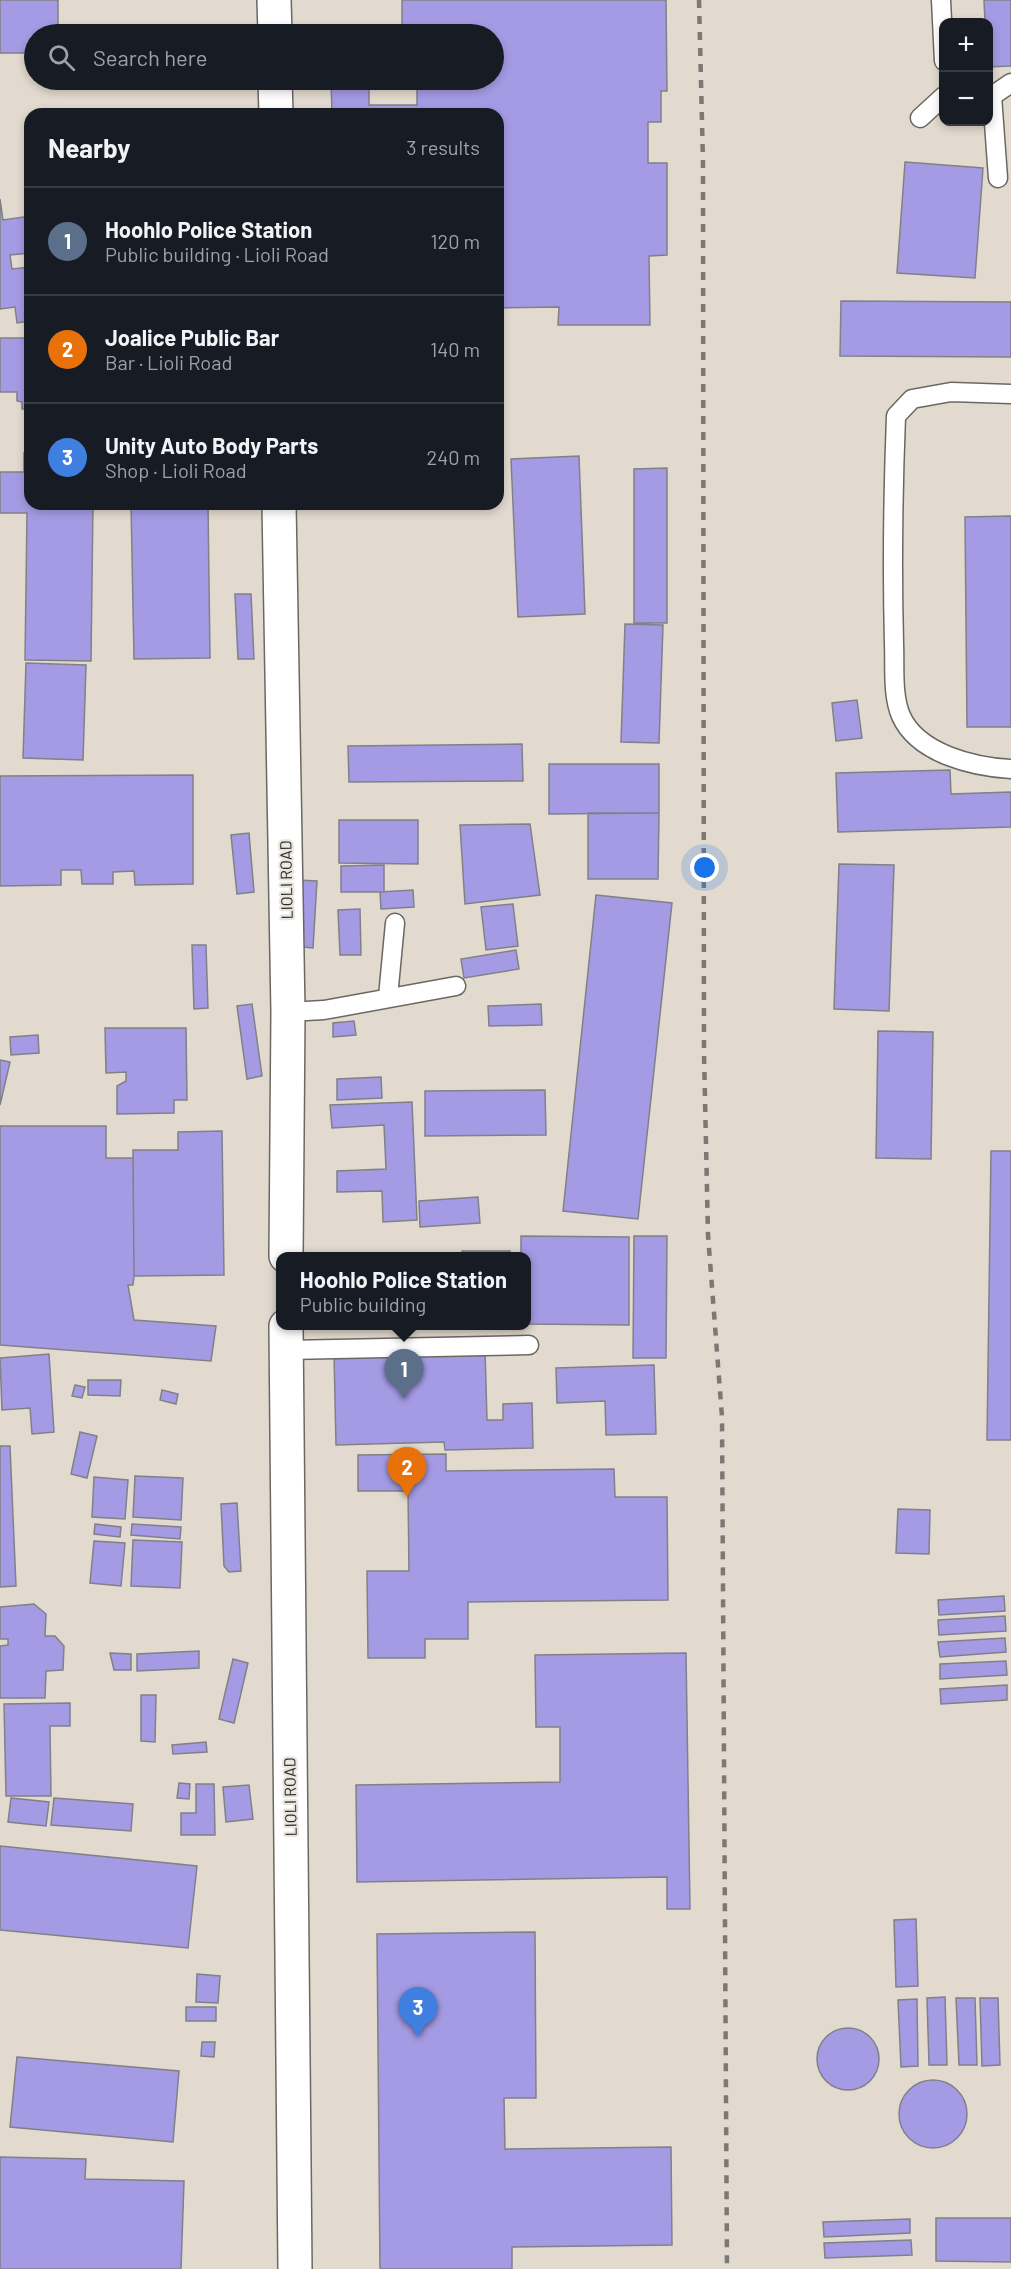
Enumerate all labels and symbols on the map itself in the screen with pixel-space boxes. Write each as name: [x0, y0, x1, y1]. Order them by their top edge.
street label: LIOLI ROAD: [275, 840, 296, 920]
your location: [690, 853, 719, 882]
pin: 1: [384, 1350, 424, 1399]
pin: 2: [388, 1448, 426, 1497]
street label: LIOLI ROAD: [279, 1757, 300, 1837]
pin: 3: [398, 1988, 438, 2037]

